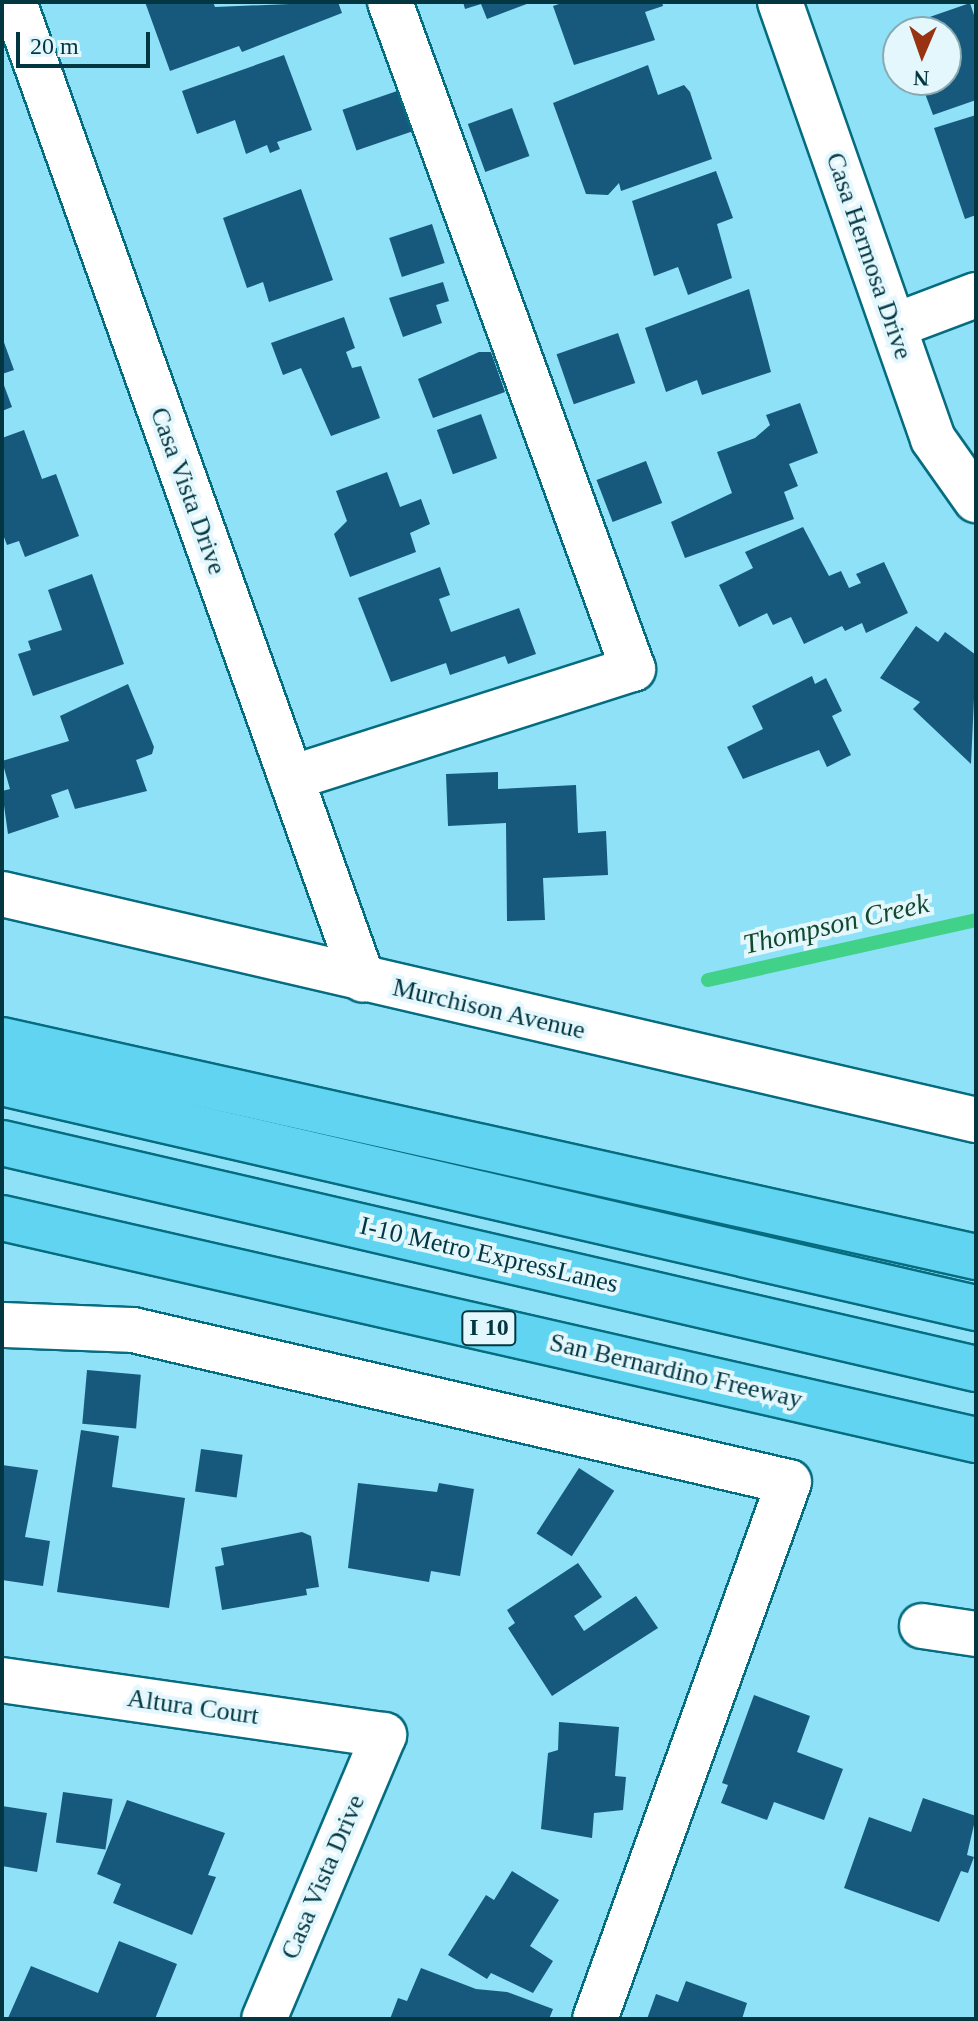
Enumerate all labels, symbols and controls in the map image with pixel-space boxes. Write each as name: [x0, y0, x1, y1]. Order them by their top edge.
scale bar: [20, 16, 154, 66]
north arrow: [882, 16, 962, 96]
text: 20 m: [30, 33, 79, 59]
text: N: [913, 66, 930, 91]
street label: Casa Hermosa Drive: [819, 149, 919, 363]
street label: Casa Vista Drive: [143, 403, 233, 579]
water label: Thompson Creek: [740, 886, 932, 962]
street label: Murchison Avenue: [389, 972, 589, 1046]
street label: I-10 Metro ExpressLanes: [357, 1210, 621, 1300]
road number: I 10: [461, 1308, 517, 1348]
street label: San Bernardino Freeway: [547, 1327, 805, 1415]
street label: Altura Court: [125, 1682, 261, 1732]
street label: Casa Vista Drive: [274, 1790, 372, 1964]

